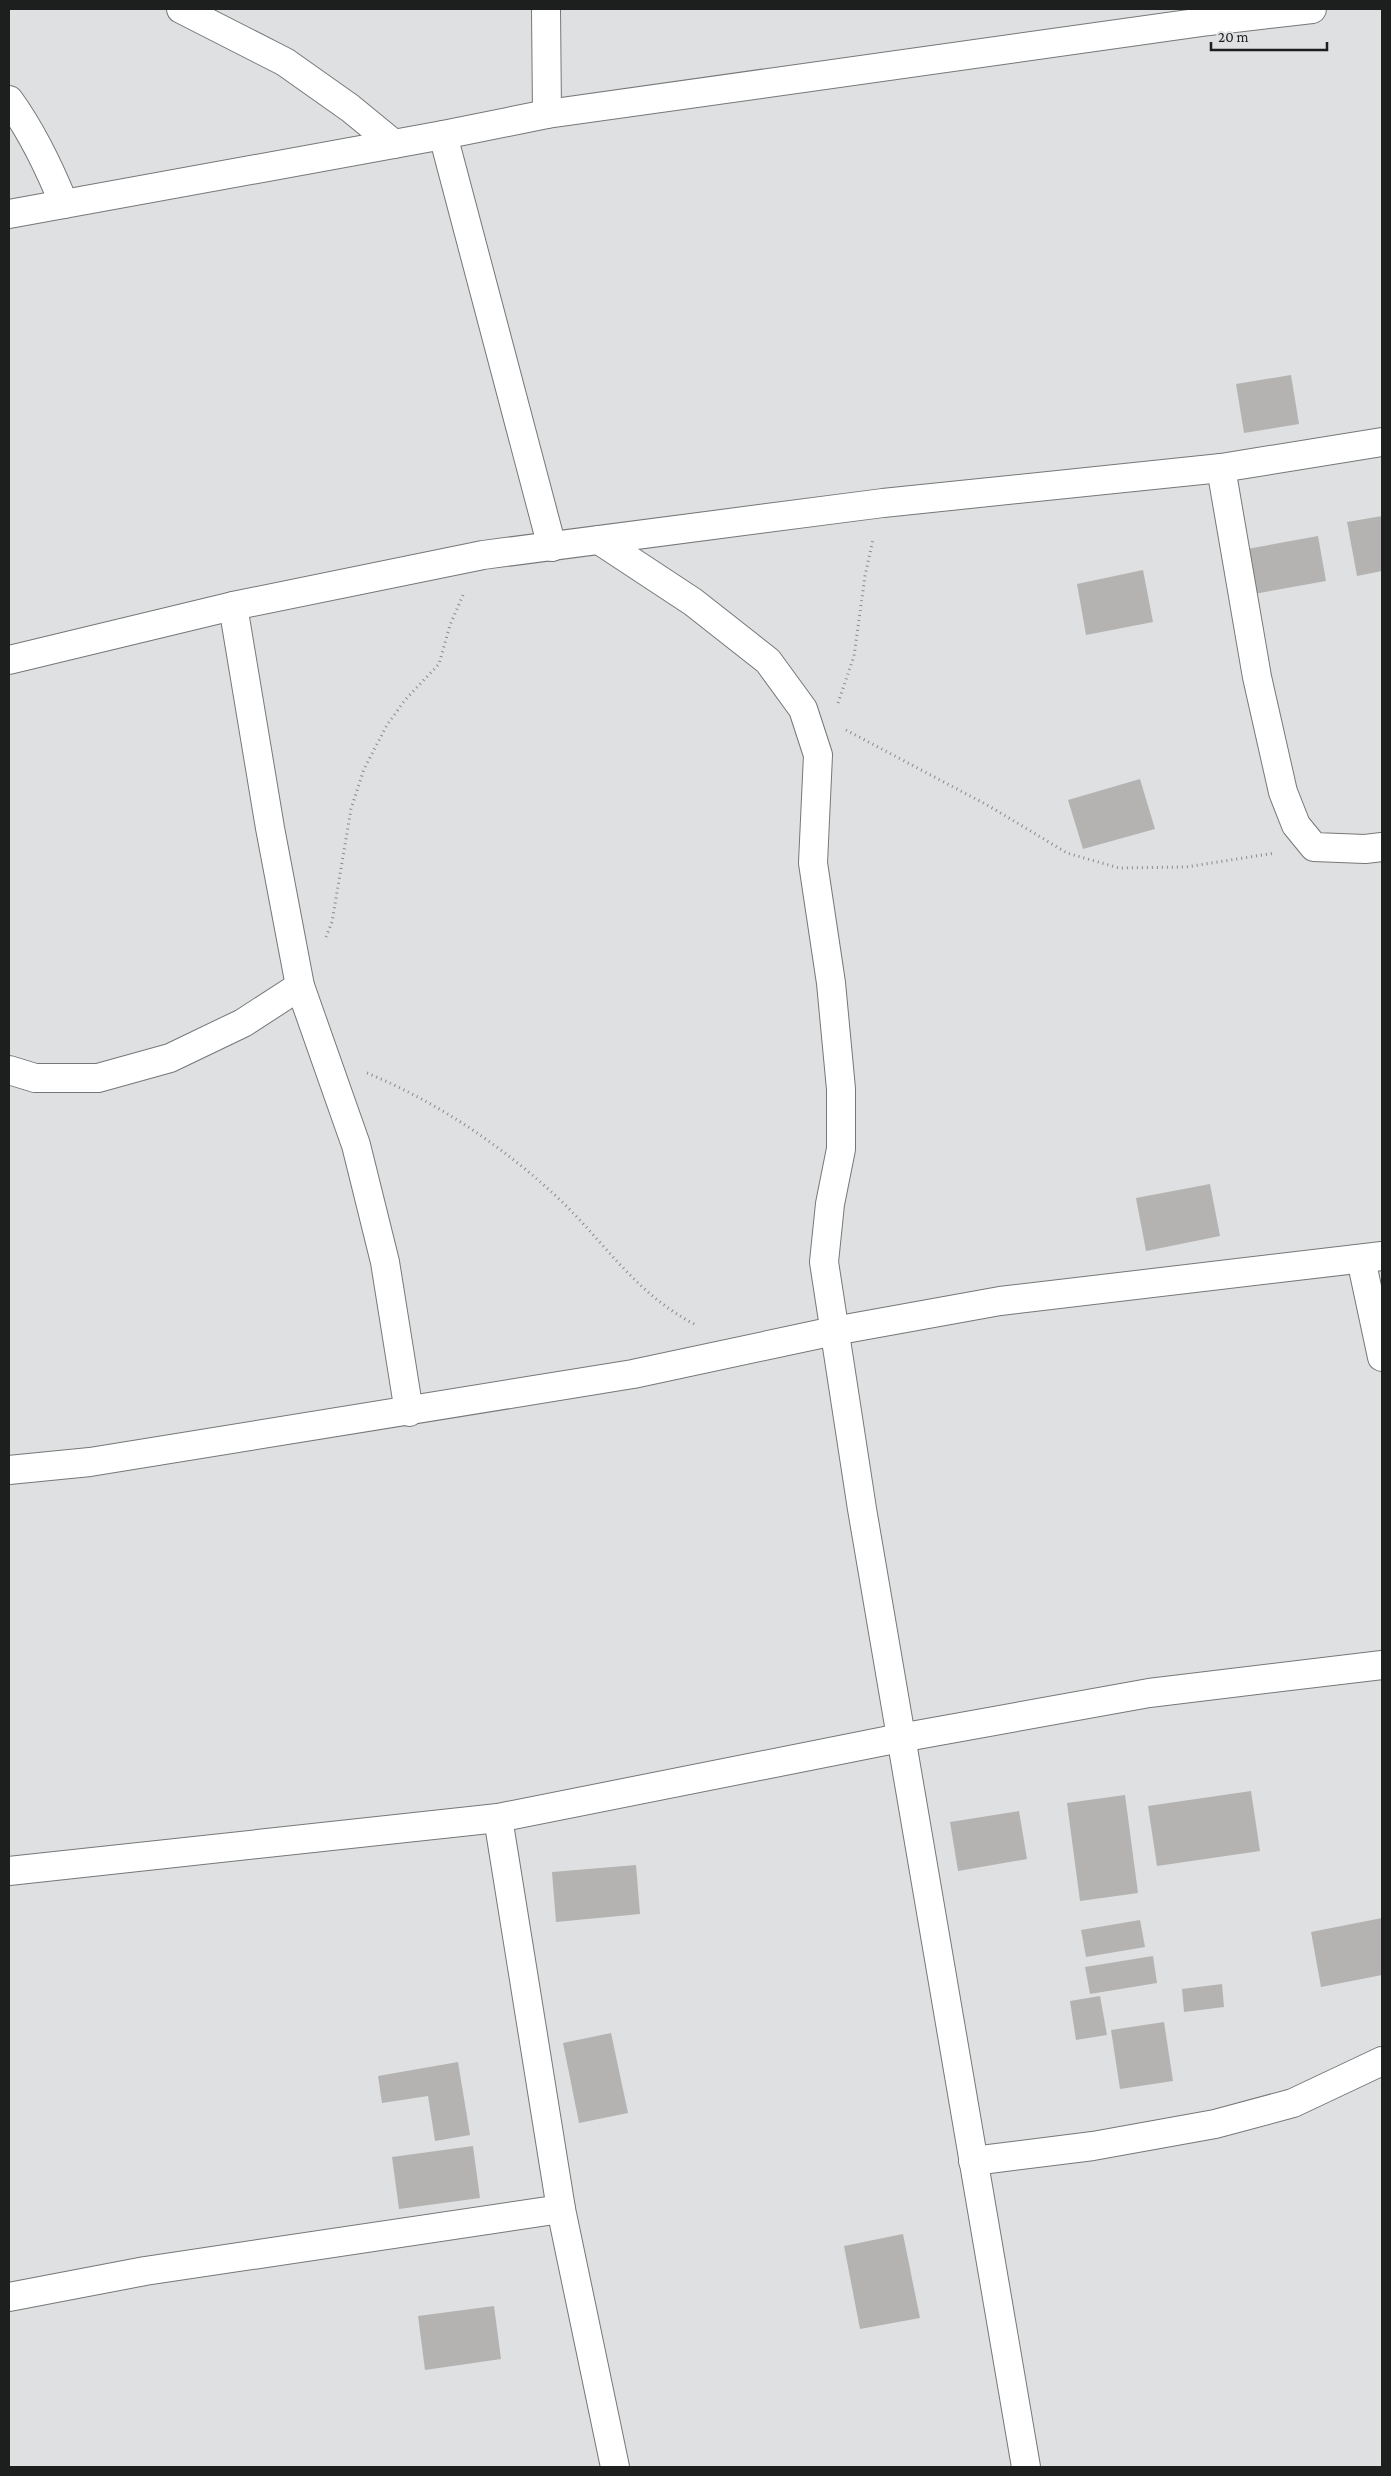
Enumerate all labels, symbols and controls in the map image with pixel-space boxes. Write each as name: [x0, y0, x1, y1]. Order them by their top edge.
scale bar: [1211, 20, 1327, 52]
text: 20 m: [1218, 29, 1249, 45]

